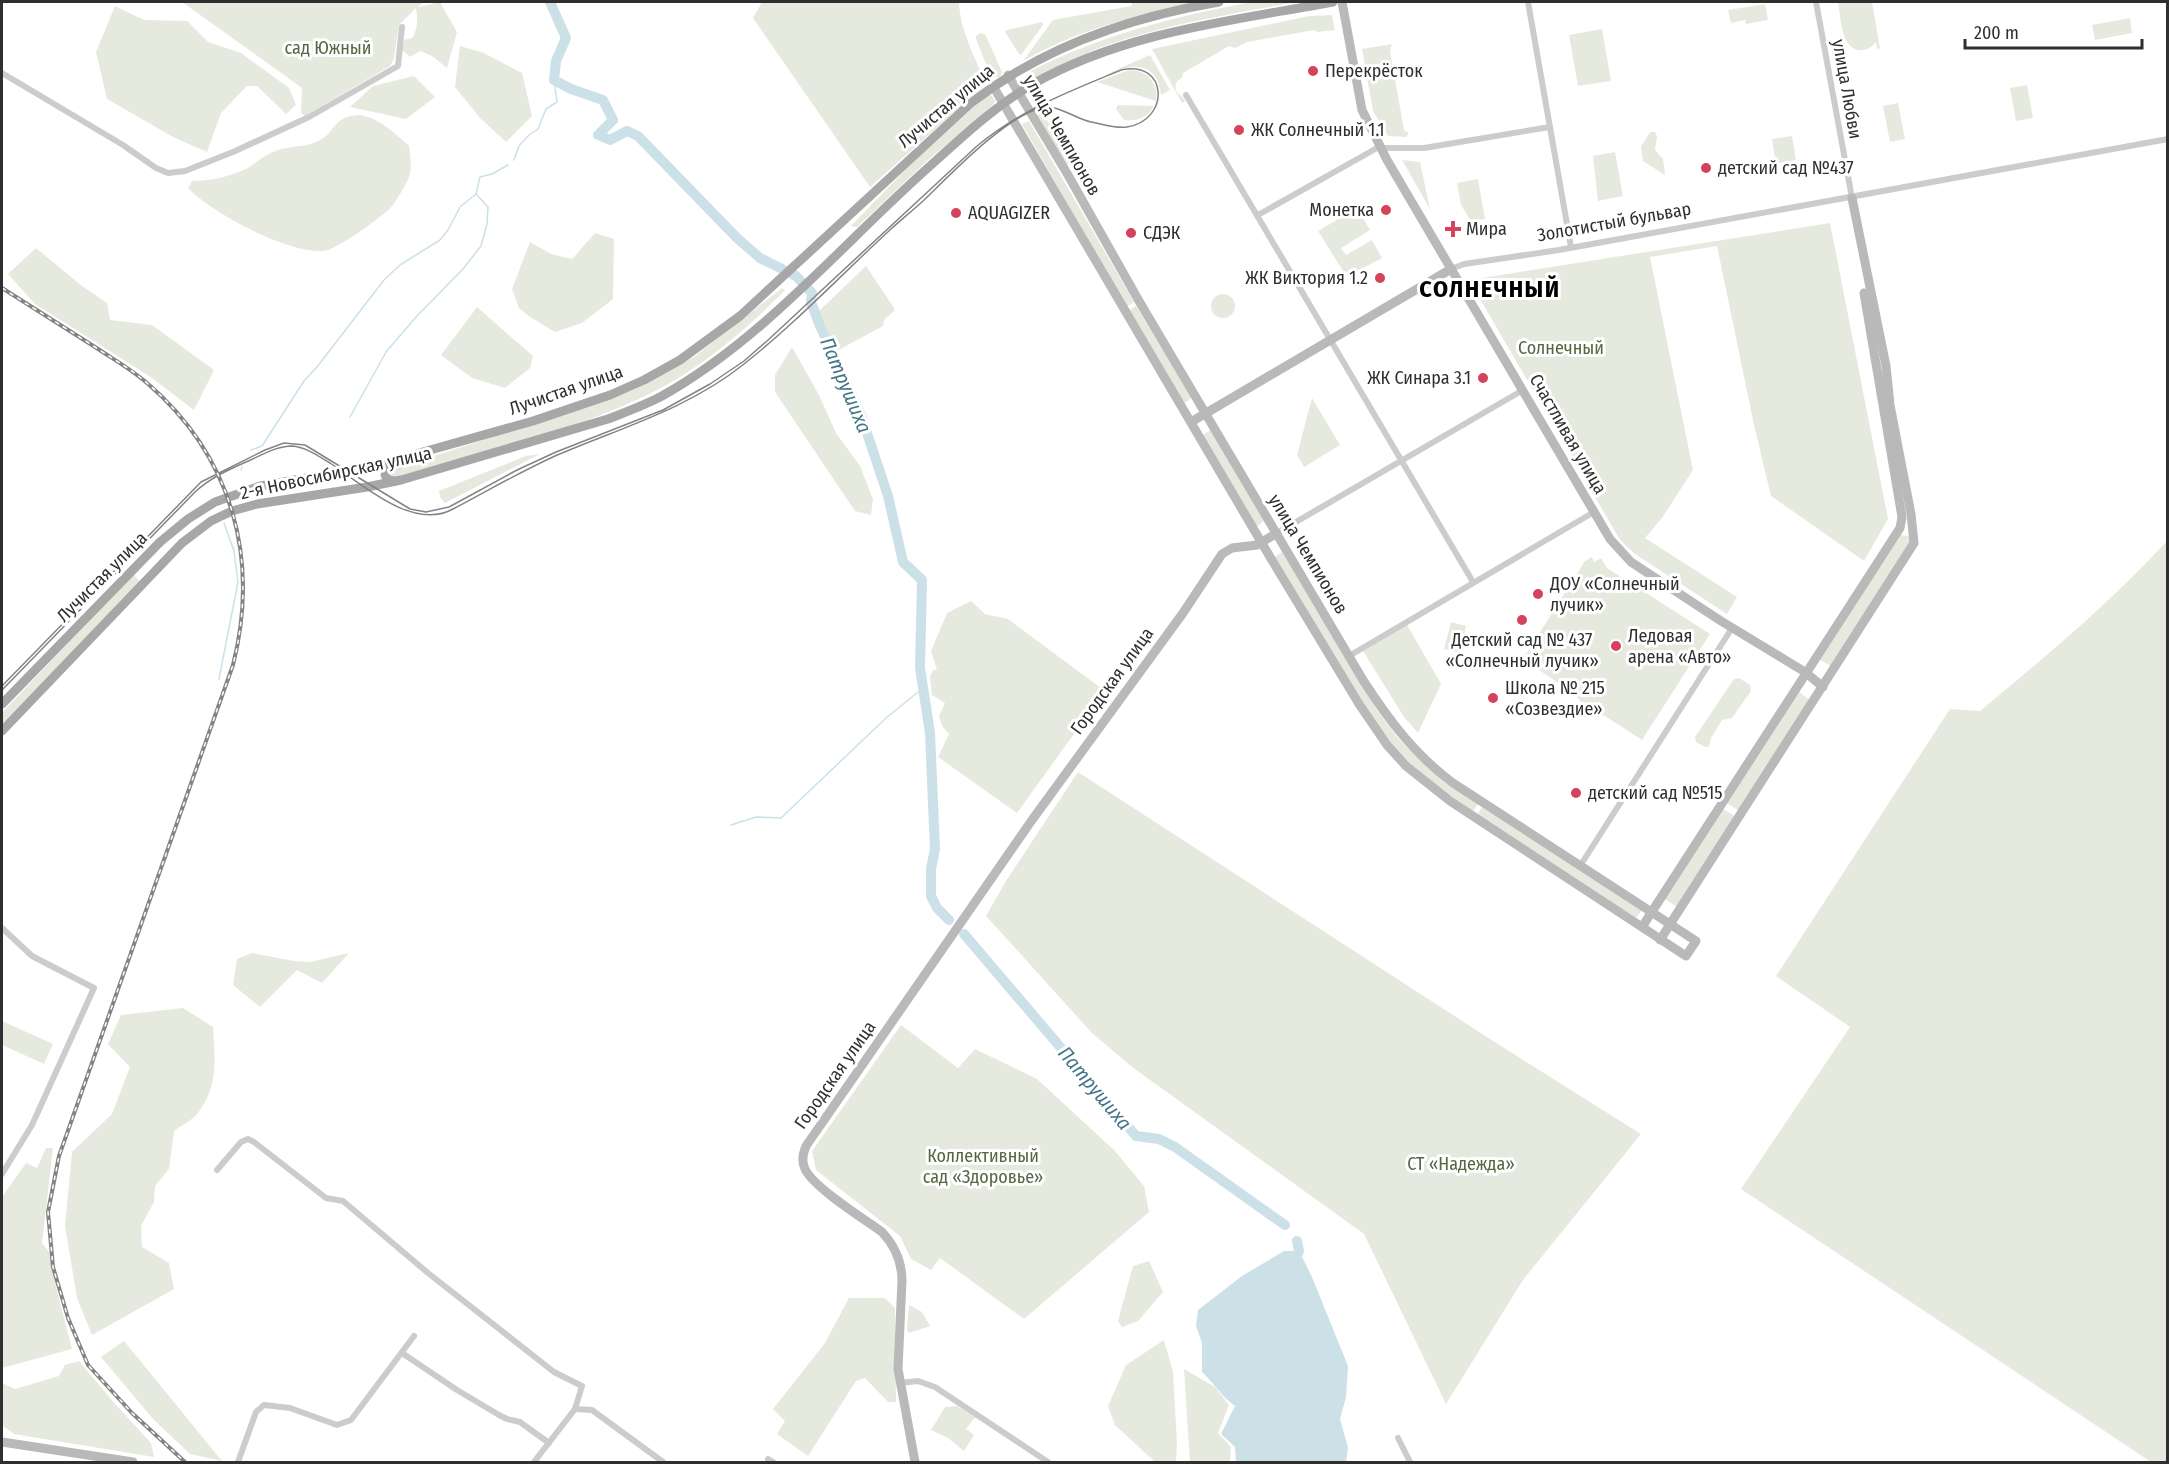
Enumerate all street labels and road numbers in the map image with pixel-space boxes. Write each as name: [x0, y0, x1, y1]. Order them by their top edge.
street label: улица Любви: [1827, 37, 1867, 141]
street label: Лучистая улица: [893, 59, 999, 153]
street label: улица Чемпионов: [1019, 71, 1105, 199]
street label: Золотистый бульвар: [1535, 198, 1693, 246]
street label: Лучистая улица: [506, 360, 626, 420]
street label: Счастливая улица: [1525, 370, 1611, 498]
street label: 2-я Новосибирская улица: [238, 442, 434, 504]
street label: улица Чемпионов: [1264, 490, 1352, 618]
street label: Лучистая улица: [52, 527, 152, 627]
street label: Городская улица: [1066, 623, 1158, 739]
street label: Городская улица: [790, 1017, 880, 1133]

